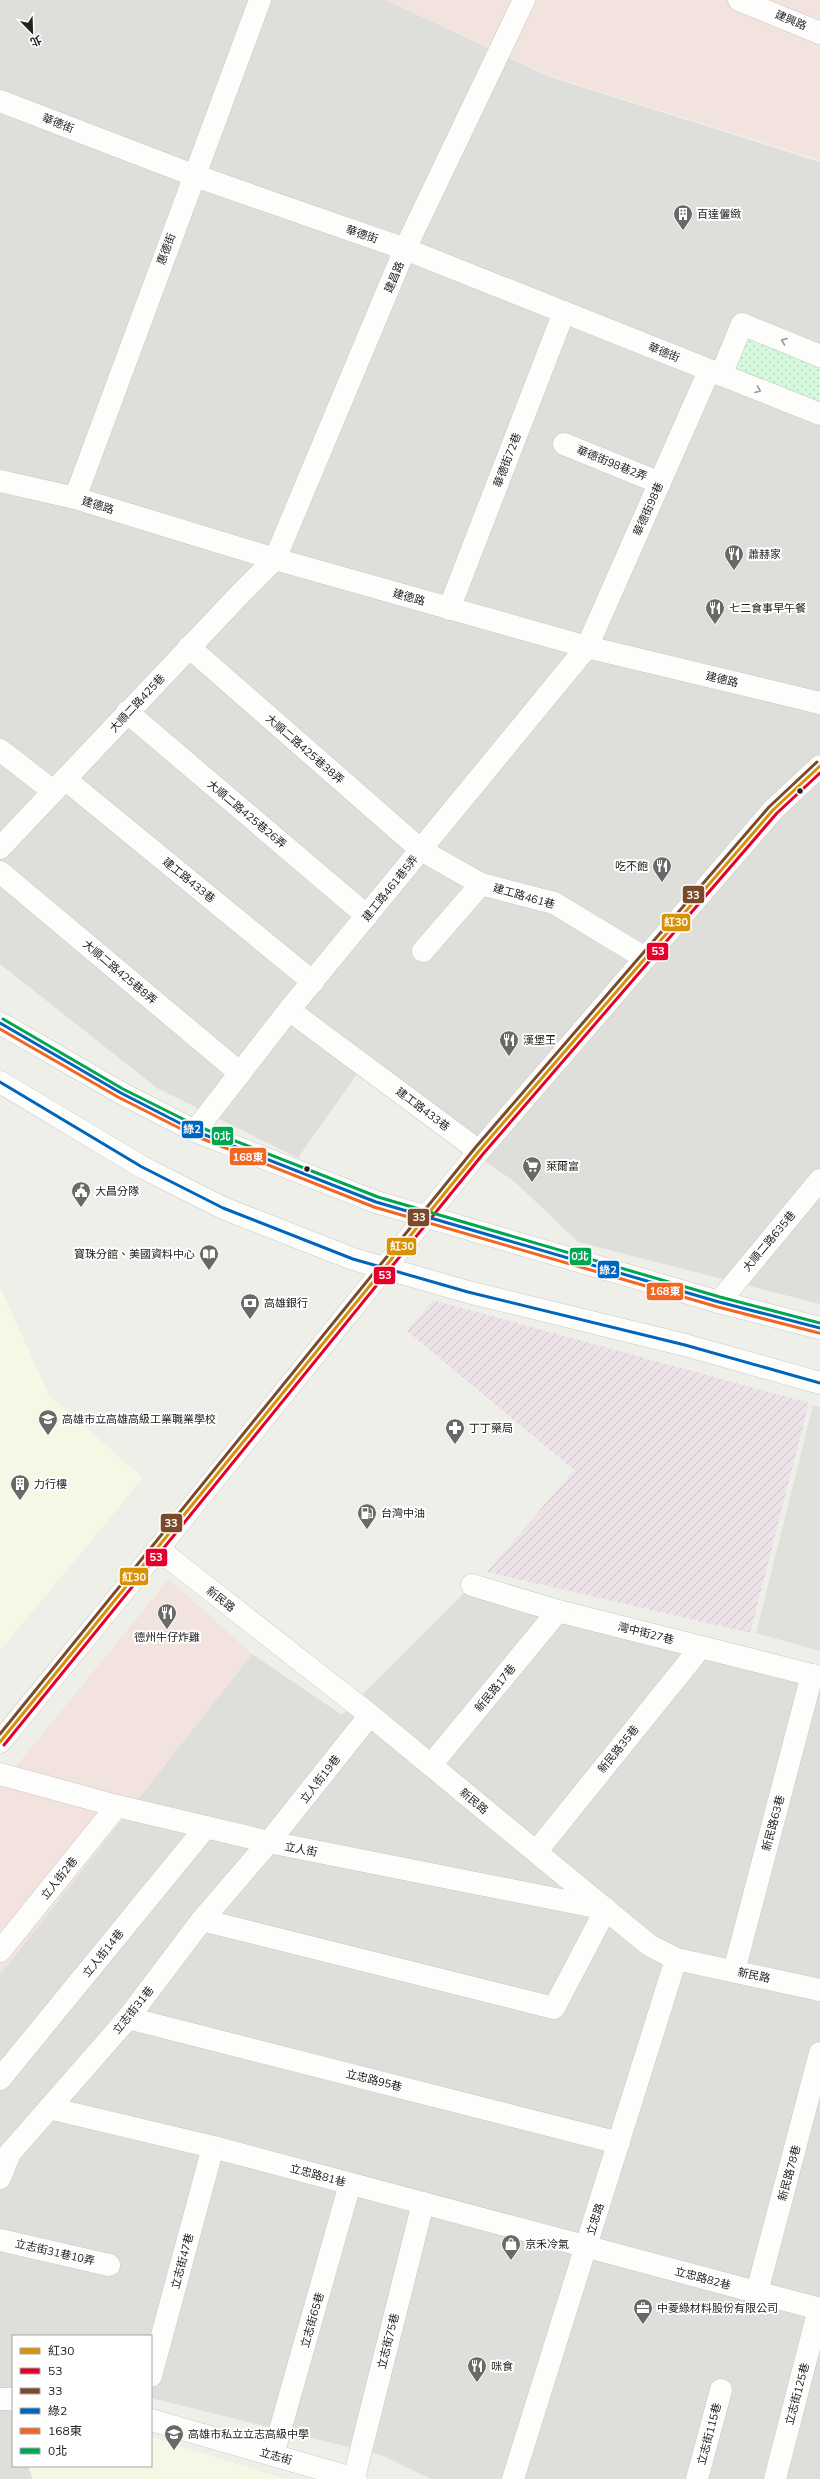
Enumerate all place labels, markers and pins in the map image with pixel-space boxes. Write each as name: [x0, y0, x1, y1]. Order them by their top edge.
building icon: 百達儷緻: [672, 203, 694, 231]
place label: 百達儷緻: [697, 207, 741, 221]
restaurant icon: 蕭赫家: [723, 543, 745, 571]
place label: 蕭赫家: [748, 547, 781, 561]
restaurant icon: 七二食事早午餐: [704, 597, 726, 625]
place label: 七二食事早午餐: [729, 601, 806, 615]
unlabelled marker: [795, 786, 805, 796]
restaurant icon: 吃不飽: [651, 855, 673, 883]
place label: 吃不飽: [615, 859, 648, 873]
restaurant icon: 漢堡王: [498, 1029, 520, 1057]
place label: 漢堡王: [523, 1033, 556, 1047]
supermarket icon: 萊爾富: [521, 1155, 543, 1183]
place label: 萊爾富: [546, 1159, 579, 1173]
unlabelled marker: [302, 1164, 312, 1174]
public building icon: 大昌分隊: [70, 1180, 92, 1208]
place label: 大昌分隊: [95, 1184, 139, 1198]
library icon: 寶珠分館、美國資料中心: [198, 1243, 220, 1271]
place label: 寶珠分館、美國資料中心: [74, 1247, 195, 1261]
bank icon: 高雄銀行: [239, 1292, 261, 1320]
place label: 高雄銀行: [264, 1296, 308, 1310]
school or university icon: 高雄市立高雄高級工業職業學校: [37, 1408, 59, 1436]
place label: 高雄市立高雄高級工業職業學校: [62, 1412, 216, 1426]
pharmacy icon: 丁丁藥局: [444, 1417, 466, 1445]
place label: 丁丁藥局: [469, 1421, 513, 1435]
building icon: 力行樓: [9, 1473, 31, 1501]
place label: 力行樓: [34, 1477, 67, 1491]
fuel station icon: 台灣中油: [356, 1502, 378, 1530]
place label: 台灣中油: [381, 1506, 425, 1520]
restaurant icon: 德州牛仔炸雞: [156, 1602, 178, 1630]
place label: 德州牛仔炸雞: [134, 1630, 200, 1644]
shop icon: 京禾冷氣: [500, 2233, 522, 2261]
place label: 京禾冷氣: [525, 2237, 569, 2251]
office icon: 中菱綠材料股份有限公司: [632, 2297, 654, 2325]
place label: 中菱綠材料股份有限公司: [657, 2301, 778, 2315]
restaurant icon: 咪食: [466, 2355, 488, 2383]
place label: 咪食: [491, 2359, 513, 2373]
school or university icon: 高雄市私立立志高級中學: [163, 2423, 185, 2451]
place label: 高雄市私立立志高級中學: [188, 2427, 309, 2441]

